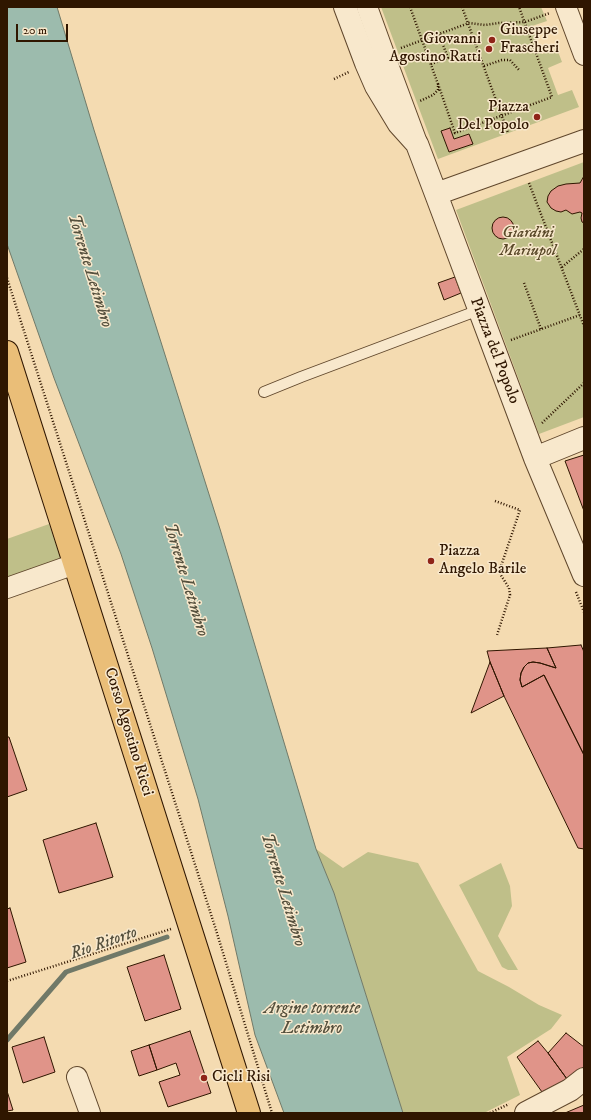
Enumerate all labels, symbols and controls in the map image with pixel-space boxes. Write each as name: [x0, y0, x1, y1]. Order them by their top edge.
scale bar: [18, 16, 70, 42]
place label: Giuseppe Frascheri: [500, 21, 559, 59]
text: 20 m: [23, 23, 47, 38]
place label: Giovanni Agostino Ratti: [389, 30, 481, 68]
marker: Giuseppe Frascheri: [487, 35, 497, 45]
marker: Giovanni Agostino Ratti: [484, 44, 494, 54]
place label: Piazza Del Popolo: [457, 98, 529, 136]
marker: Piazza Del Popolo: [532, 112, 542, 122]
water label: Torrente Letimbro: [62, 212, 116, 330]
park label: Giardini Mariupol: [500, 224, 556, 262]
street label: Piazza del Popolo: [465, 295, 523, 407]
water label: Torrente Letimbro: [158, 521, 212, 639]
place label: Piazza Angelo Barile: [439, 542, 526, 580]
marker: Piazza Angelo Barile: [426, 556, 436, 566]
street label: Corso Agostino Ricci: [99, 665, 157, 799]
water label: Torrente Letimbro: [255, 831, 309, 949]
water label: Rio Ritorto: [68, 923, 140, 965]
water label: Argine torrente Letimbro: [264, 999, 360, 1039]
place label: Cicli Risi: [212, 1068, 270, 1088]
marker: Cicli Risi: [199, 1073, 209, 1083]

